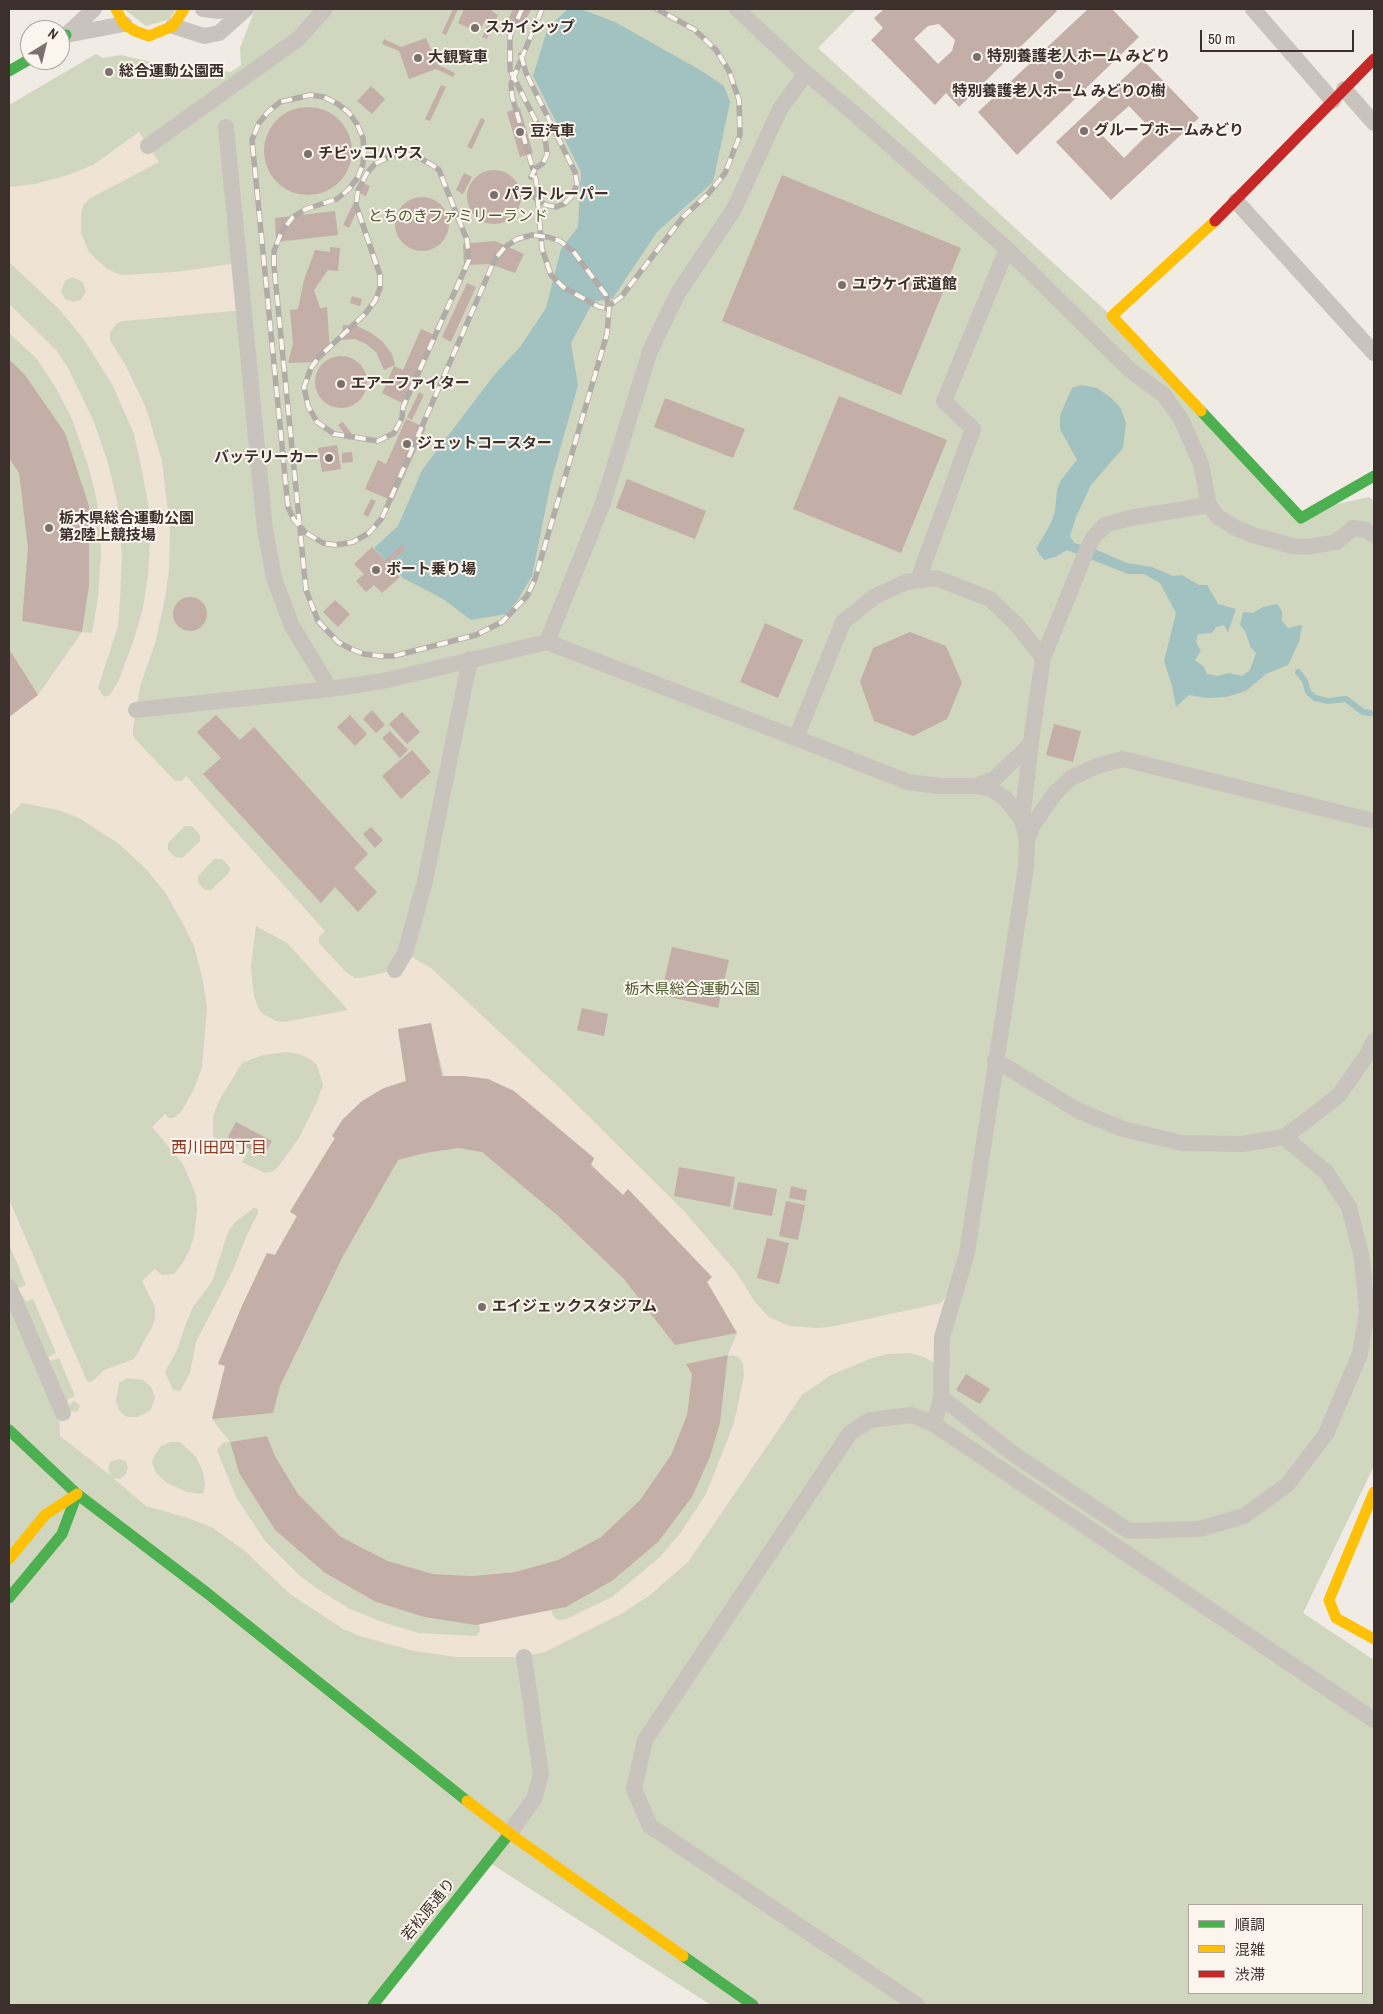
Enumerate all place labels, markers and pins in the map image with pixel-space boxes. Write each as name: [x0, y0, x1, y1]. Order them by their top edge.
place label: スカイシップ: [485, 19, 575, 37]
marker: スカイシップ: [469, 22, 481, 34]
place label: 特別養護老人ホーム みどり: [987, 48, 1170, 66]
place label: 大観覧車: [428, 49, 488, 67]
marker: 特別養護老人ホーム みどり: [971, 51, 983, 63]
marker: 大観覧車: [412, 52, 424, 64]
place label: 総合運動公園西: [119, 63, 224, 81]
marker: 総合運動公園西: [103, 66, 115, 78]
marker: 特別養護老人ホーム みどりの樹: [1053, 69, 1065, 81]
place label: 特別養護老人ホーム みどりの樹: [952, 83, 1166, 101]
place label: グループホームみどり: [1094, 122, 1244, 140]
place label: 豆汽車: [530, 123, 575, 141]
marker: グループホームみどり: [1078, 125, 1090, 137]
marker: 豆汽車: [514, 126, 526, 138]
place label: チビッコハウス: [318, 145, 423, 163]
marker: チビッコハウス: [302, 148, 314, 160]
place label: パラトルーパー: [504, 186, 609, 204]
marker: パラトルーパー: [488, 189, 500, 201]
place label: ユウケイ武道館: [852, 276, 957, 294]
marker: ユウケイ武道館: [836, 279, 848, 291]
place label: エアーファイター: [351, 375, 470, 393]
marker: エアーファイター: [335, 378, 347, 390]
place label: ジェットコースター: [417, 435, 552, 453]
marker: ジェットコースター: [401, 438, 413, 450]
place label: バッテリーカー: [214, 449, 319, 467]
marker: バッテリーカー: [323, 452, 335, 464]
place label: 栃木県総合運動公園 第2陸上競技場: [59, 510, 194, 545]
marker: 栃木県総合運動公園 第2陸上競技場: [43, 522, 55, 534]
place label: ボート乗り場: [386, 561, 476, 579]
marker: ボート乗り場: [370, 564, 382, 576]
place label: エイジェックスタジアム: [492, 1298, 657, 1316]
marker: エイジェックスタジアム: [476, 1301, 488, 1313]

